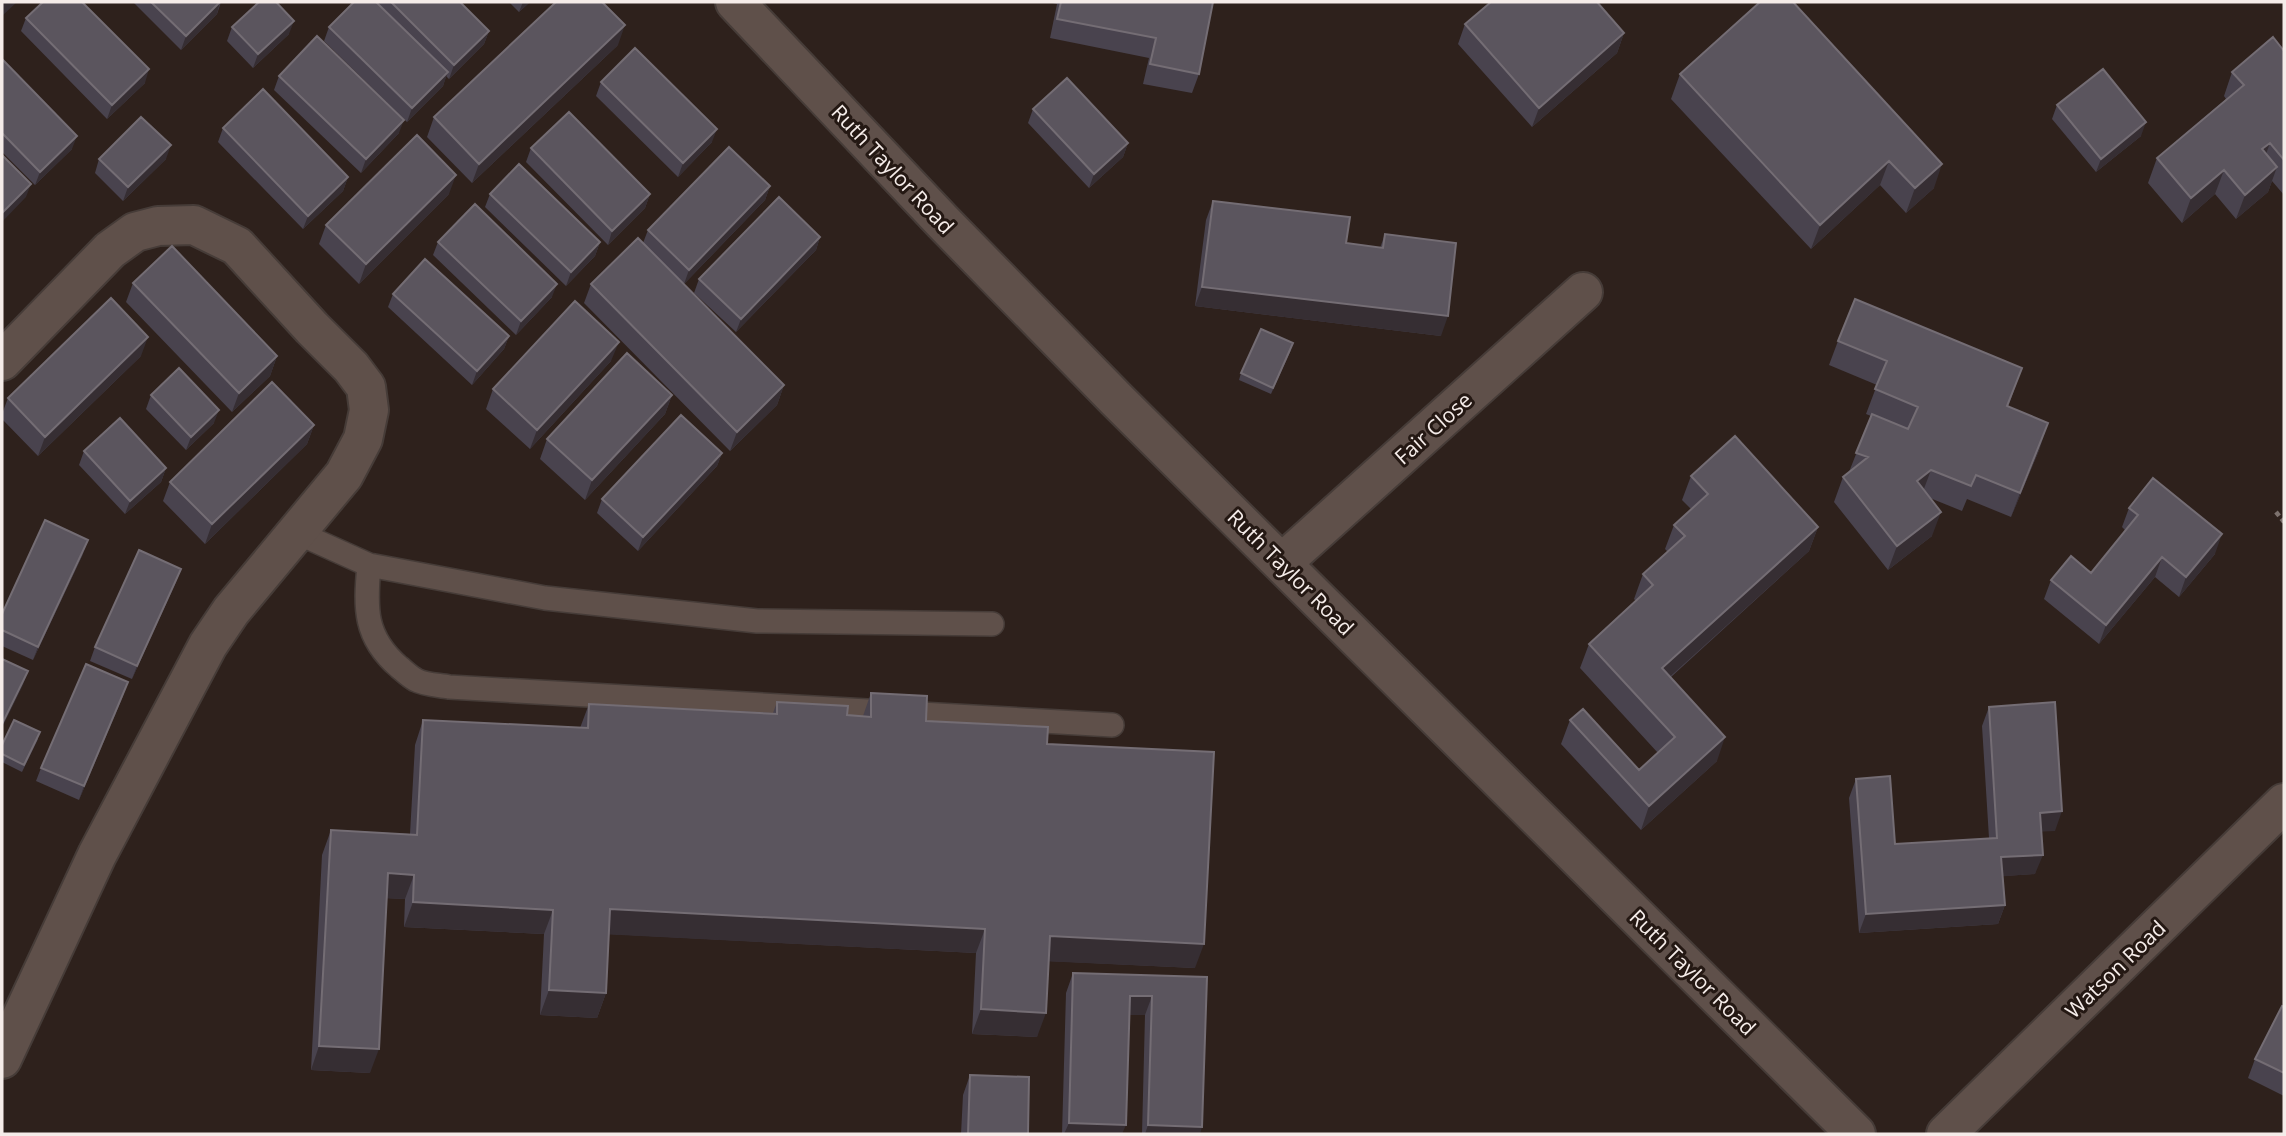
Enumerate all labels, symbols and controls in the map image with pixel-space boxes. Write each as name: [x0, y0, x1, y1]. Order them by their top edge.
street label: Ruth Taylor Road: [826, 98, 960, 240]
street label: Fair Close: [1388, 386, 1478, 470]
street label: Ruth Taylor Road: [1222, 503, 1360, 641]
street label: Ruth Taylor Road: [1624, 903, 1762, 1041]
street label: Watson Road: [2059, 914, 2171, 1024]

